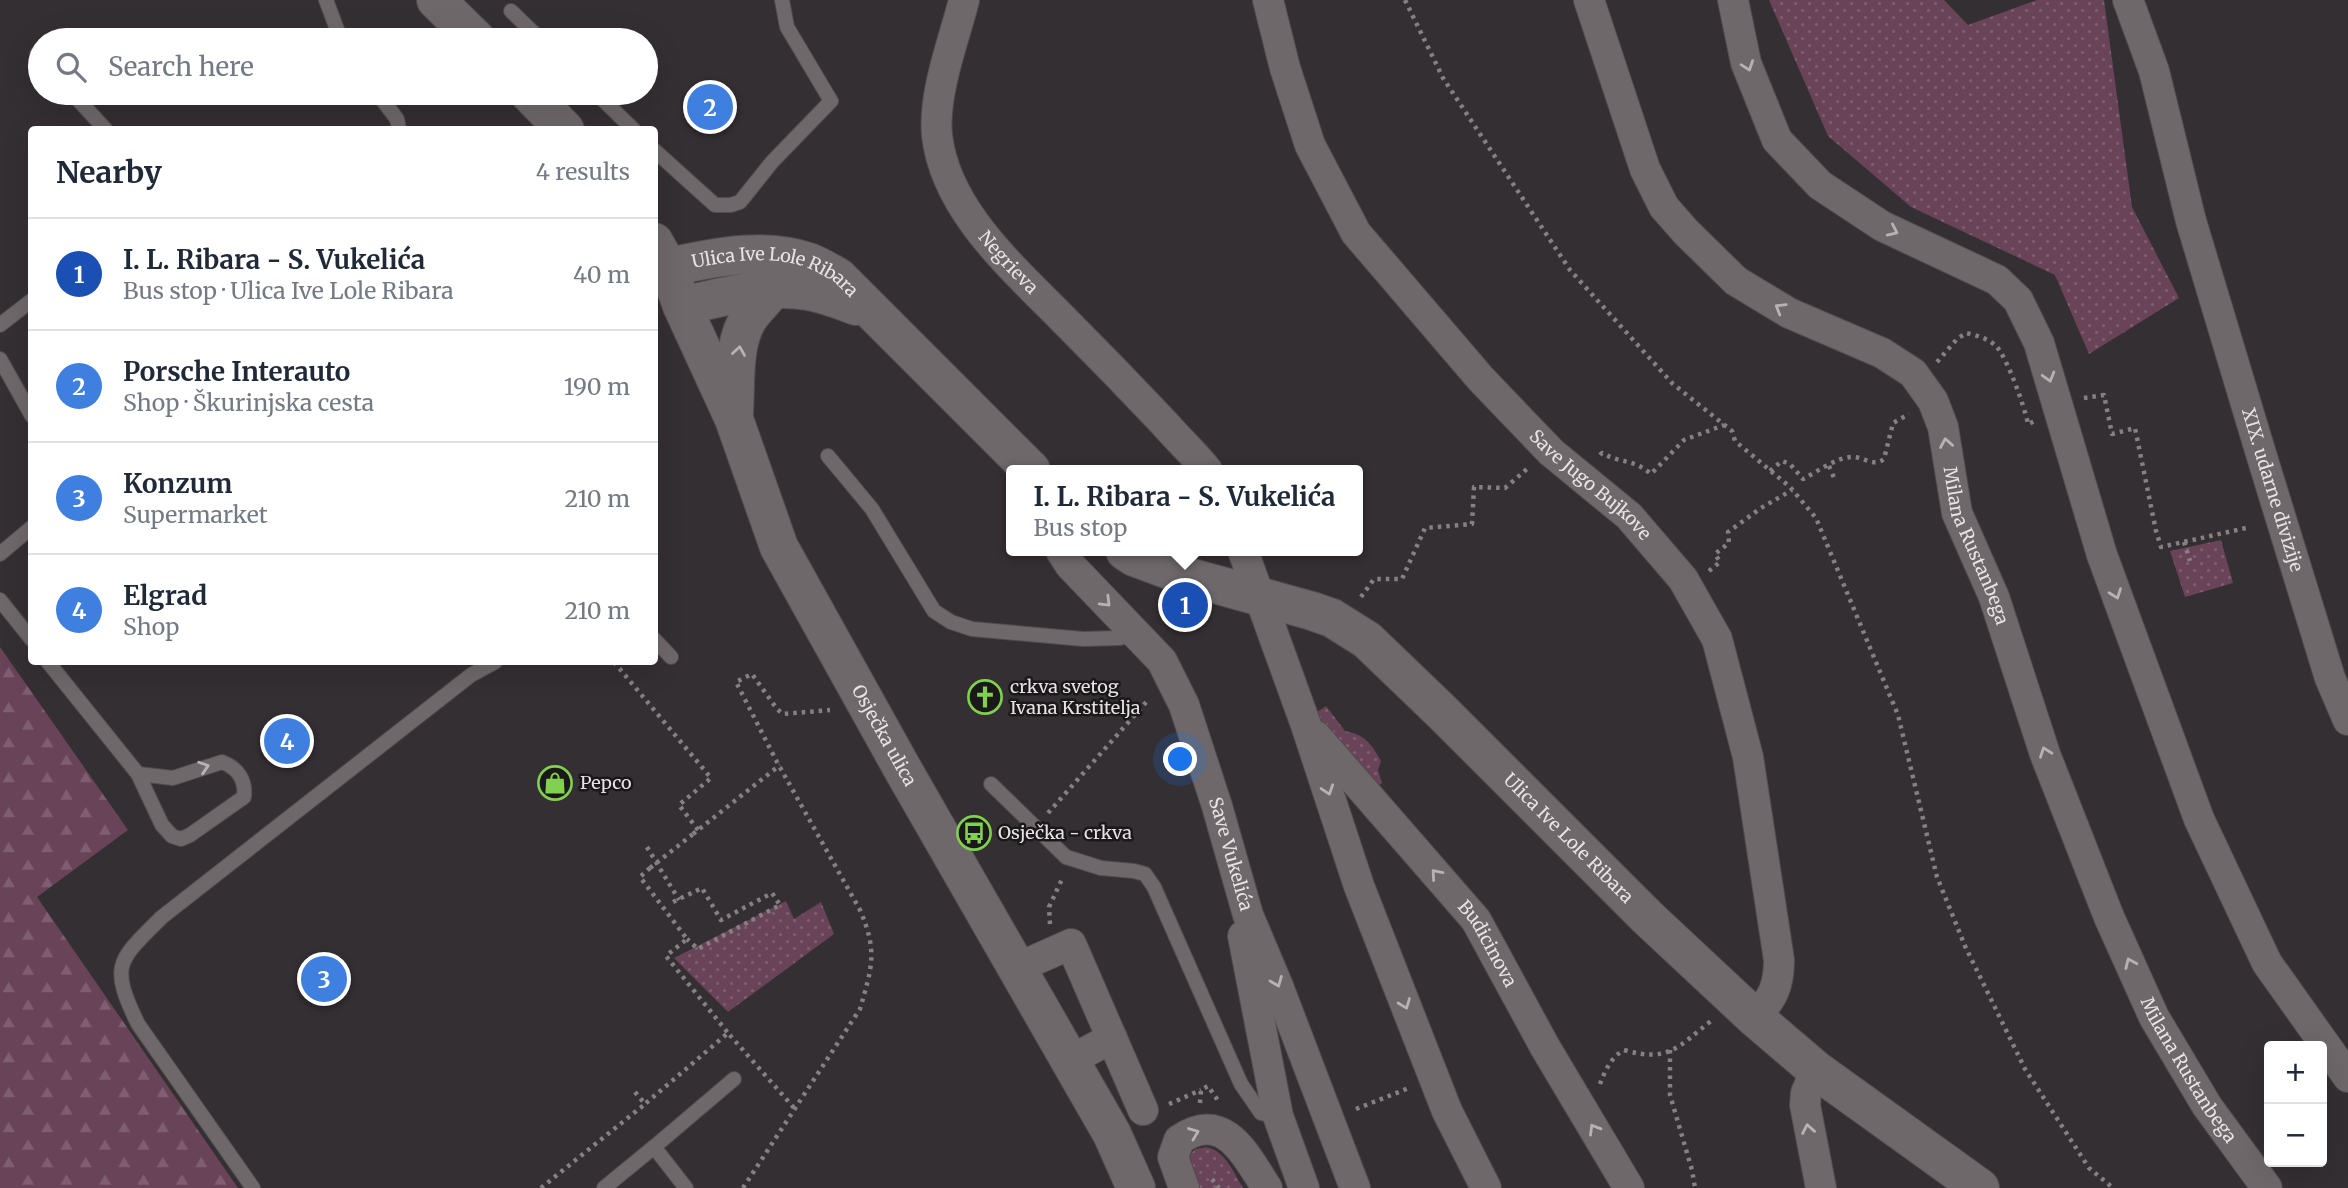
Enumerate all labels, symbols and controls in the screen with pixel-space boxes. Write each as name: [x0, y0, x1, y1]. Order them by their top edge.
search box: [28, 28, 658, 105]
icon: search: [52, 48, 90, 86]
text: Search here: [108, 50, 254, 83]
one-way arrow: [1740, 60, 1754, 72]
pin: 2: [687, 81, 733, 133]
text: Nearby: [56, 153, 162, 191]
text: 4 results: [536, 157, 630, 186]
one-way arrow: [1885, 223, 1898, 237]
street label: Negrieva: [974, 226, 1043, 299]
street label: Ulica Ive Lole Ribara: [690, 242, 864, 302]
text: I. L. Ribara - S. Vukelića: [123, 243, 425, 276]
text: 1: [74, 260, 84, 289]
text: 40 m: [573, 260, 630, 289]
text: Bus stop · Ulica Ive Lole Ribara: [123, 276, 454, 305]
one-way arrow: [1774, 303, 1787, 316]
one-way arrow: [731, 345, 746, 357]
text: Porsche Interauto: [123, 355, 350, 388]
one-way arrow: [2040, 371, 2055, 383]
text: 2: [72, 372, 86, 401]
text: 190 m: [564, 372, 630, 401]
text: Shop · Škurinjska cesta: [123, 388, 374, 417]
street label: XIX. udarne divizije: [2237, 405, 2309, 574]
street label: Save Jugo Bujkove: [1525, 424, 1657, 545]
one-way arrow: [1939, 437, 1954, 449]
popup: [1006, 465, 1363, 556]
street label: Milana Rustanbega: [1939, 465, 2014, 628]
text: Konzum: [123, 467, 232, 500]
text: I. L. Ribara - S. Vukelića: [1033, 480, 1336, 513]
text: 3: [72, 484, 86, 513]
text: 210 m: [565, 484, 630, 513]
text: Supermarket: [123, 500, 268, 529]
text: Bus stop: [1033, 513, 1127, 542]
text: Elgrad: [123, 579, 207, 612]
pin: 1: [1162, 579, 1208, 631]
one-way arrow: [2108, 588, 2122, 600]
one-way arrow: [1098, 593, 1111, 606]
text: 4: [72, 596, 86, 625]
text: 210 m: [565, 596, 630, 625]
text: Shop: [123, 612, 179, 641]
place label: crkva svetog Ivana Krstitelja: [1010, 675, 1141, 719]
church icon: crkva svetog Ivana Krstitelja: [966, 678, 1004, 716]
street label: Osječka ulica: [847, 681, 922, 790]
pin: 4: [264, 715, 310, 767]
your location: [1163, 742, 1197, 776]
one-way arrow: [2039, 746, 2053, 759]
one-way arrow: [197, 761, 209, 775]
shop icon: Pepco: [536, 764, 574, 802]
street label: Ulica Ive Lole Ribara: [1499, 768, 1639, 908]
place label: Pepco: [580, 771, 632, 794]
one-way arrow: [1319, 784, 1334, 796]
street label: Save Vukelića: [1204, 794, 1258, 914]
bus stop icon: Osječka - crkva: [955, 814, 993, 852]
place label: Osječka - crkva: [998, 821, 1132, 844]
one-way arrow: [1432, 869, 1444, 882]
street label: Budicinova: [1453, 895, 1522, 991]
pin: 3: [301, 953, 347, 1005]
one-way arrow: [2124, 958, 2138, 970]
one-way arrow: [1268, 976, 1282, 988]
street label: Milana Rustanbega: [2136, 993, 2242, 1147]
one-way arrow: [1397, 997, 1411, 1009]
map controls: [2264, 1041, 2327, 1167]
button: +: [2264, 1041, 2327, 1104]
button: −: [2264, 1104, 2327, 1167]
one-way arrow: [1801, 1123, 1816, 1135]
one-way arrow: [1589, 1124, 1602, 1137]
one-way arrow: [1187, 1127, 1200, 1141]

